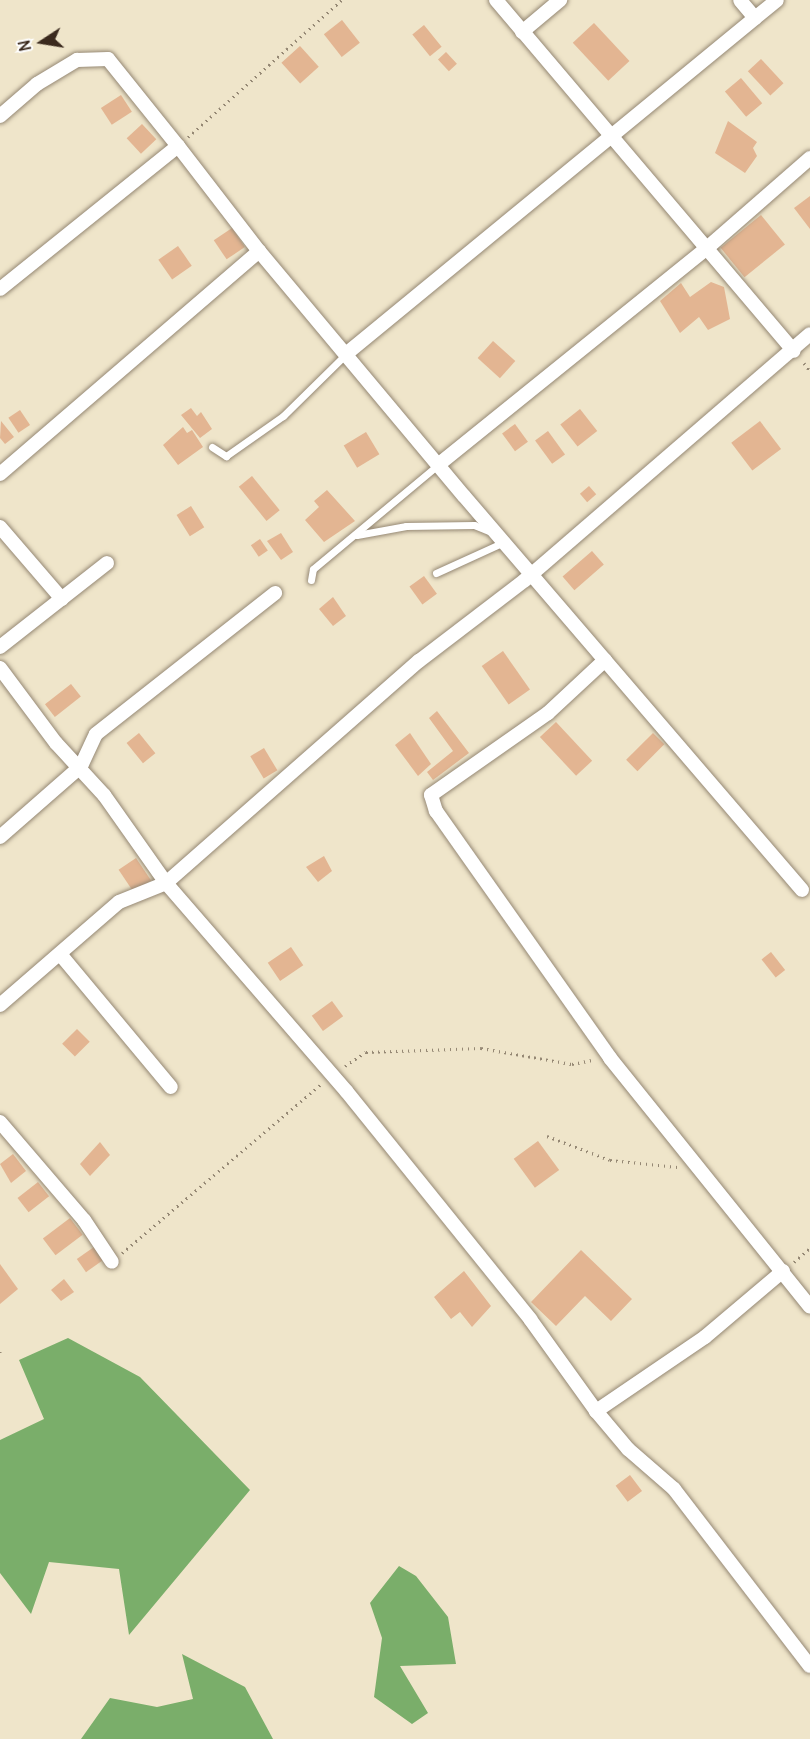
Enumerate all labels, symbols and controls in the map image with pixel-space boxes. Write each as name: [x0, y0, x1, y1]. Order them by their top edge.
north arrow: [12, 12, 72, 72]
text: N: [13, 38, 35, 53]

